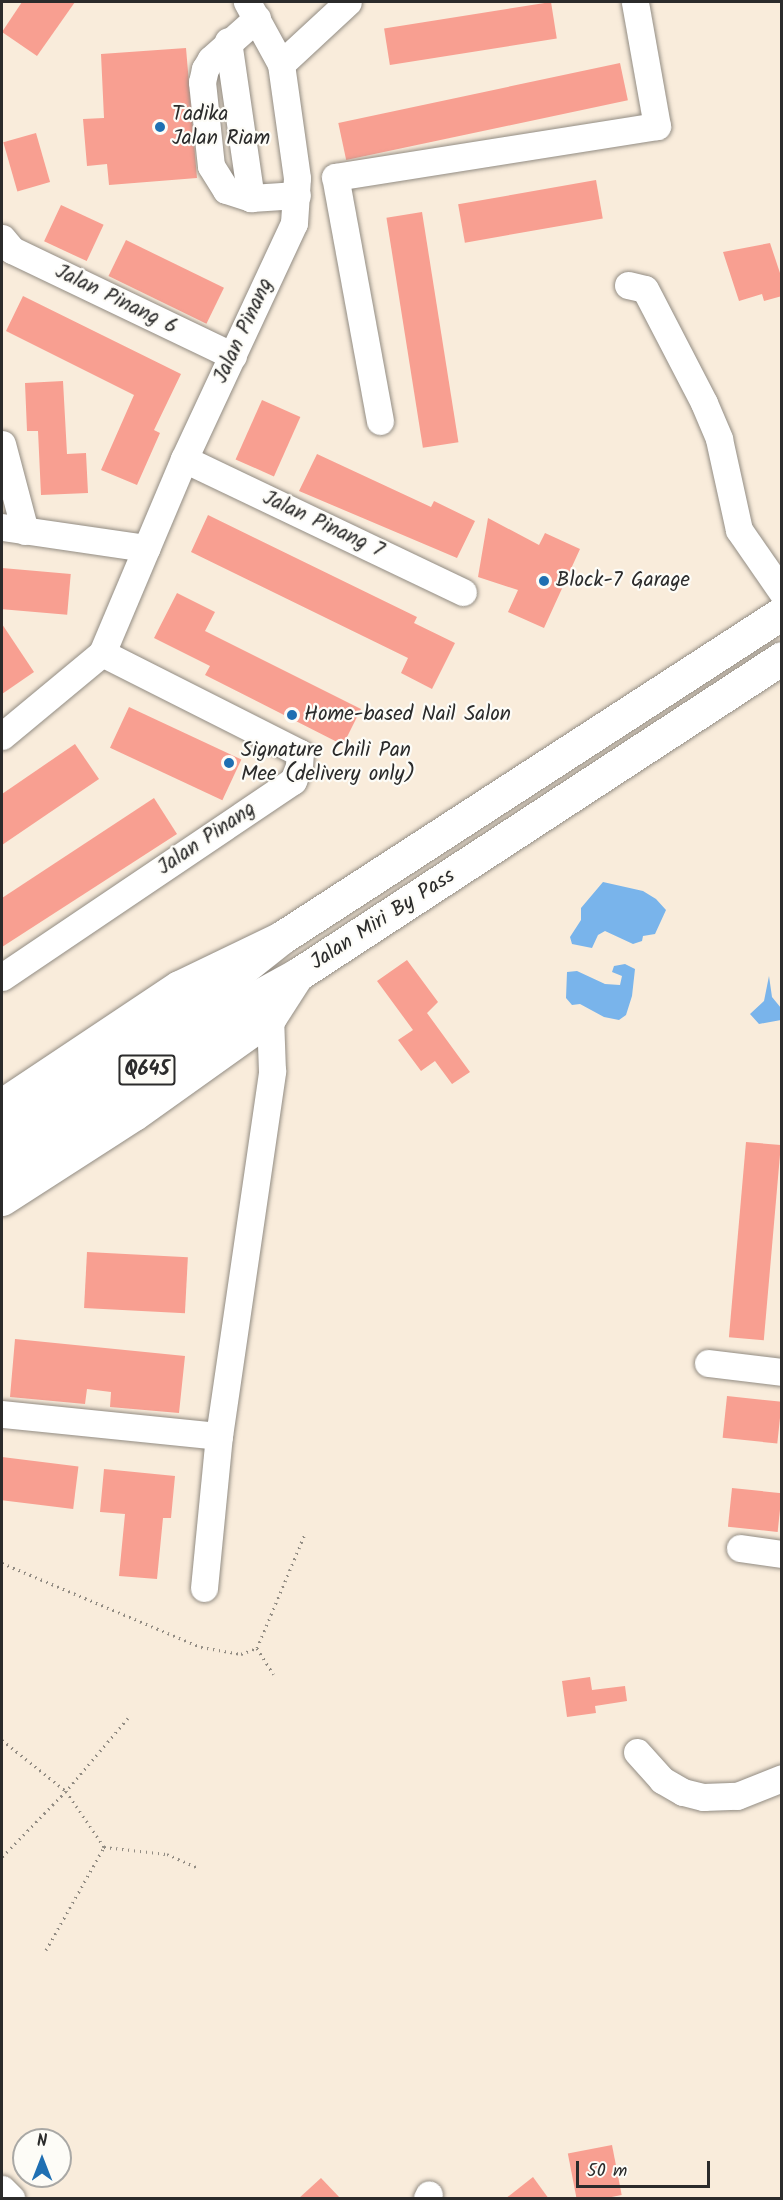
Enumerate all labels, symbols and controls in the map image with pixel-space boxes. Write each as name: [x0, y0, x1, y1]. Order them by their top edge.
place label: Tadika Jalan Riam: [172, 102, 270, 152]
marker: Tadika Jalan Riam: [153, 120, 167, 134]
street label: Jalan Pinang 6: [51, 260, 181, 340]
street label: Jalan Pinang: [209, 275, 279, 387]
street label: Jalan Pinang 7: [258, 486, 388, 564]
place label: Block-7 Garage: [556, 568, 690, 594]
marker: Block-7 Garage: [537, 574, 551, 588]
place label: Home-based Nail Salon: [304, 702, 511, 728]
marker: Home-based Nail Salon: [285, 708, 299, 722]
place label: Signature Chili Pan Mee (delivery only): [241, 738, 415, 788]
marker: Signature Chili Pan Mee (delivery only): [222, 756, 236, 770]
street label: Jalan Pinang: [153, 797, 261, 881]
street label: Jalan Miri By Pass: [306, 864, 460, 976]
road number: Q645: [117, 1053, 177, 1087]
north arrow: [12, 2128, 72, 2188]
text: N: [37, 2129, 47, 2154]
scale bar: [579, 2149, 712, 2187]
text: 50 m: [587, 2157, 627, 2186]

